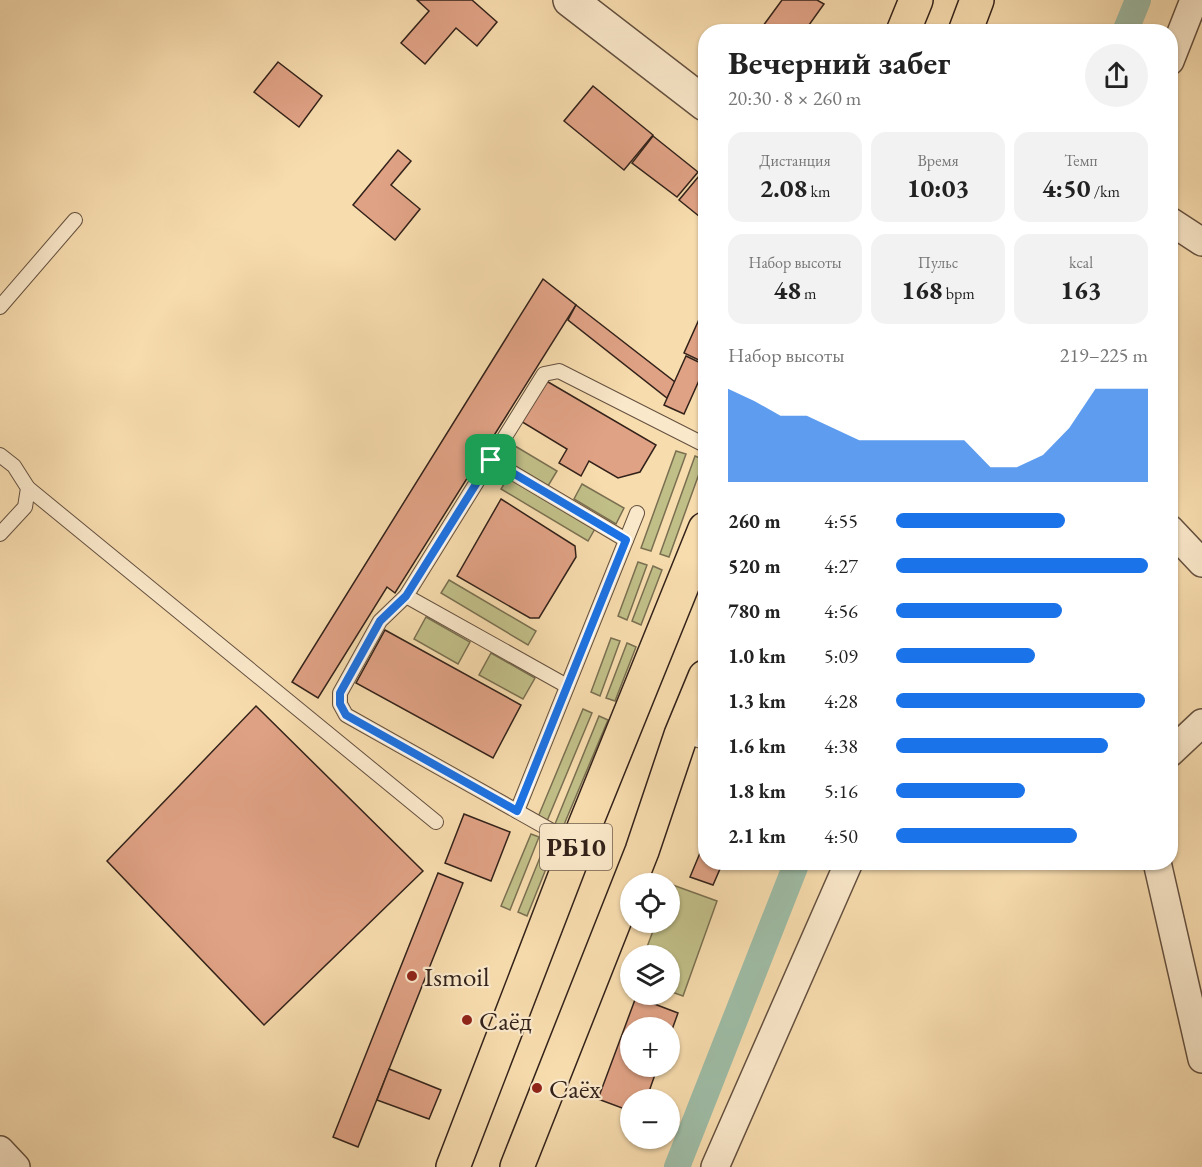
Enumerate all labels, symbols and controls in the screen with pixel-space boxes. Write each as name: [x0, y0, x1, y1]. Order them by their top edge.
text: Вечерний забег: [728, 41, 950, 84]
button: share: [1085, 44, 1148, 107]
text: 20:30 · 8 × 260 m: [728, 85, 861, 111]
text: Дистанция: [759, 150, 831, 171]
text: Время: [917, 150, 959, 171]
text: Темп: [1064, 150, 1098, 171]
text: 2.08: [760, 171, 807, 205]
text: 10:03: [907, 171, 969, 205]
text: 4:50: [1042, 171, 1091, 205]
text: km: [807, 181, 830, 202]
text: /km: [1091, 181, 1120, 202]
text: Набор высоты: [748, 252, 842, 273]
text: Пульс: [918, 252, 958, 273]
text: kcal: [1069, 252, 1093, 273]
text: 48: [773, 273, 801, 307]
text: 168: [901, 273, 943, 307]
text: 163: [1060, 273, 1102, 307]
text: m: [801, 283, 817, 304]
text: bpm: [943, 283, 975, 304]
text: Набор высоты: [728, 342, 844, 368]
text: 219–225 m: [1060, 342, 1148, 368]
pin: [465, 434, 516, 485]
icon: arrive: [474, 443, 507, 476]
text: 260 m: [728, 508, 781, 534]
text: 4:55: [824, 508, 858, 534]
text: 520 m: [728, 553, 781, 579]
text: 4:27: [824, 553, 858, 579]
text: 780 m: [728, 598, 781, 624]
text: 4:56: [824, 598, 858, 624]
text: 1.0 km: [728, 643, 786, 669]
text: 5:09: [824, 643, 858, 669]
text: 1.3 km: [728, 688, 786, 714]
text: 4:28: [824, 688, 858, 714]
text: 1.6 km: [728, 733, 786, 759]
text: 4:38: [824, 733, 858, 759]
text: 1.8 km: [728, 778, 786, 804]
text: 5:16: [824, 778, 858, 804]
text: 2.1 km: [728, 823, 786, 849]
text: 4:50: [824, 823, 858, 849]
road number: РБ10: [540, 824, 612, 870]
map controls: [620, 873, 680, 1149]
button: locate: [620, 873, 680, 933]
button: layers: [620, 945, 680, 1005]
place label: Ismoil: [424, 959, 489, 994]
marker: Ismoil: [405, 969, 419, 983]
place label: Саёд: [479, 1003, 532, 1038]
marker: Саёд: [460, 1013, 474, 1027]
button: +: [620, 1017, 680, 1077]
place label: Саёх: [549, 1071, 601, 1106]
marker: Саёх: [530, 1081, 544, 1095]
button: −: [620, 1089, 680, 1149]

